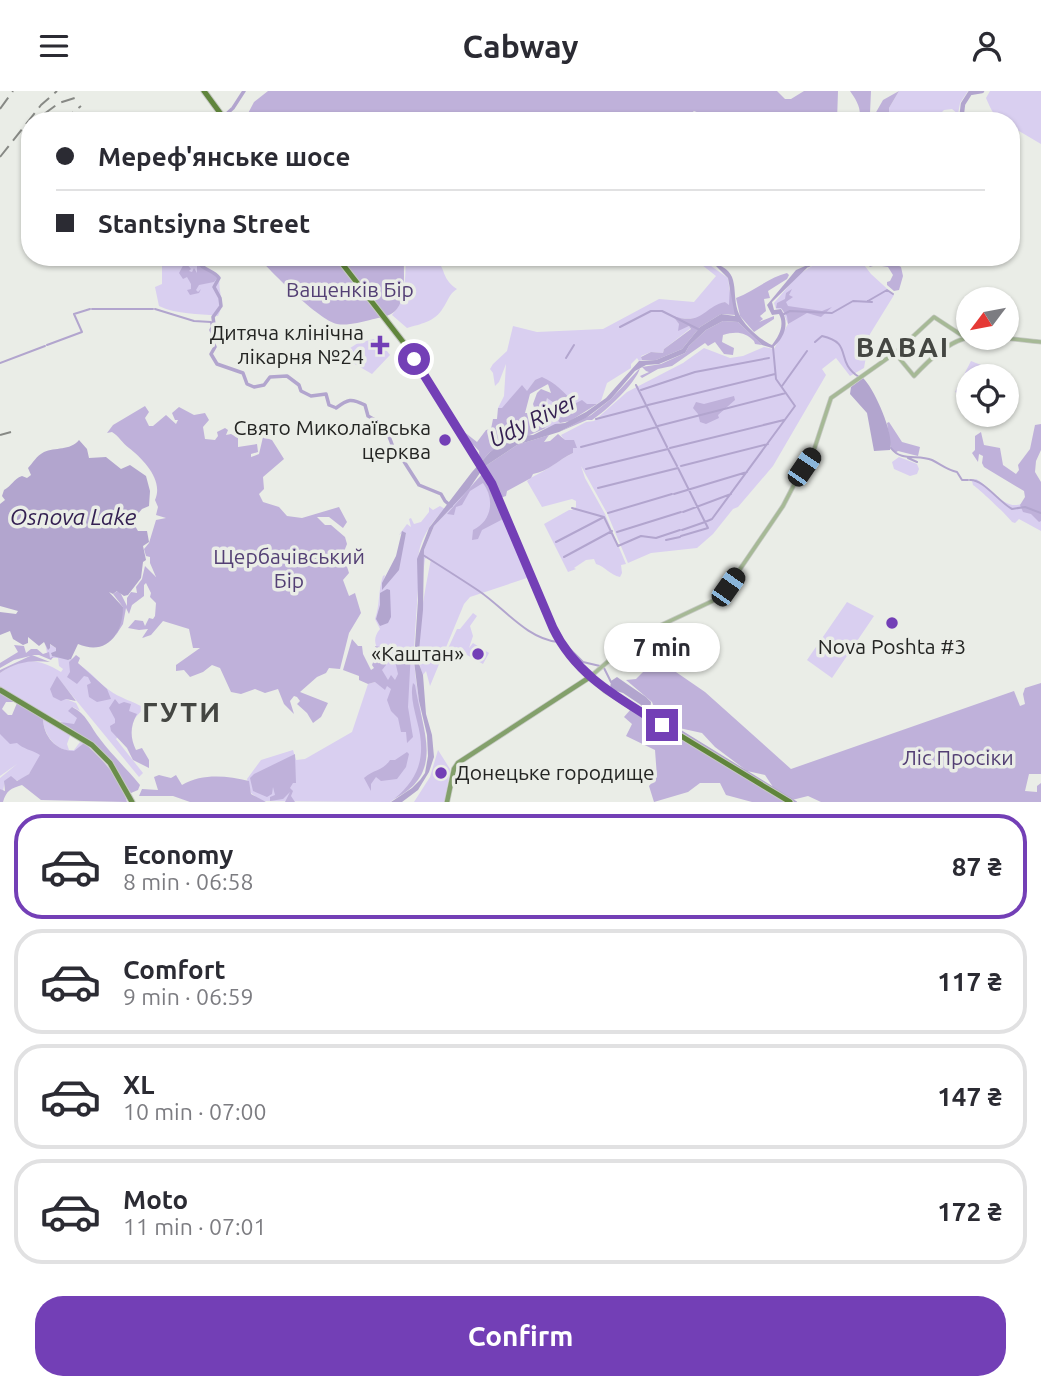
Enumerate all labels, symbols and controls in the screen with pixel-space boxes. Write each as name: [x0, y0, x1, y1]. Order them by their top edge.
icon: menu: [35, 27, 73, 65]
icon: person: [968, 27, 1006, 65]
text: Cabway: [463, 28, 578, 64]
text: Мереф'янське шосе: [98, 142, 350, 171]
text: Stantsiyna Street: [98, 209, 310, 238]
park label: Ващенків Бір: [286, 277, 414, 301]
north arrow: [956, 287, 1018, 350]
map controls: [956, 287, 1019, 427]
place label: Дитяча клінічна лікарня №24: [210, 320, 364, 368]
district label: BABAI: [856, 331, 950, 362]
marker: Дитяча клінічна лікарня №24: [370, 335, 390, 355]
route start: [398, 343, 430, 375]
button: locate: [956, 364, 1019, 427]
water label: Udy River: [484, 387, 582, 452]
place label: Свято Миколаївська церква: [233, 415, 431, 463]
marker: Свято Миколаївська церква: [437, 432, 453, 448]
car: [784, 444, 825, 490]
water label: Osnova Lake: [10, 504, 137, 529]
park label: Щербачівський Бір: [213, 544, 365, 592]
car: [708, 564, 749, 610]
marker: Nova Poshta #3: [884, 615, 900, 631]
callout: 7 min: [604, 623, 720, 673]
place label: Nova Poshta #3: [818, 634, 966, 658]
text: 7 min: [633, 635, 691, 660]
place label: «Каштан»: [371, 641, 464, 665]
marker: «Каштан»: [470, 646, 486, 662]
district label: ГУТИ: [142, 696, 222, 727]
route end: [646, 709, 678, 741]
park label: Ліс Просіки: [902, 745, 1014, 769]
place label: Донецьке городище: [455, 760, 655, 784]
marker: Донецьке городище: [433, 765, 449, 781]
icon: car: [39, 835, 102, 898]
text: Economy: [123, 840, 233, 869]
text: 87 ₴: [952, 852, 1002, 881]
text: 8 min · 06:58: [123, 869, 254, 894]
icon: car: [39, 950, 102, 1013]
text: Comfort: [123, 955, 226, 984]
text: 117 ₴: [937, 967, 1002, 996]
text: 9 min · 06:59: [123, 984, 254, 1009]
icon: car: [39, 1065, 102, 1128]
text: XL: [123, 1070, 154, 1099]
text: 147 ₴: [937, 1082, 1002, 1111]
text: 10 min · 07:00: [123, 1099, 267, 1124]
icon: car: [39, 1180, 102, 1243]
text: Moto: [123, 1185, 188, 1214]
text: 172 ₴: [937, 1197, 1002, 1226]
text: 11 min · 07:01: [123, 1214, 267, 1239]
button: Confirm: [35, 1296, 1006, 1376]

